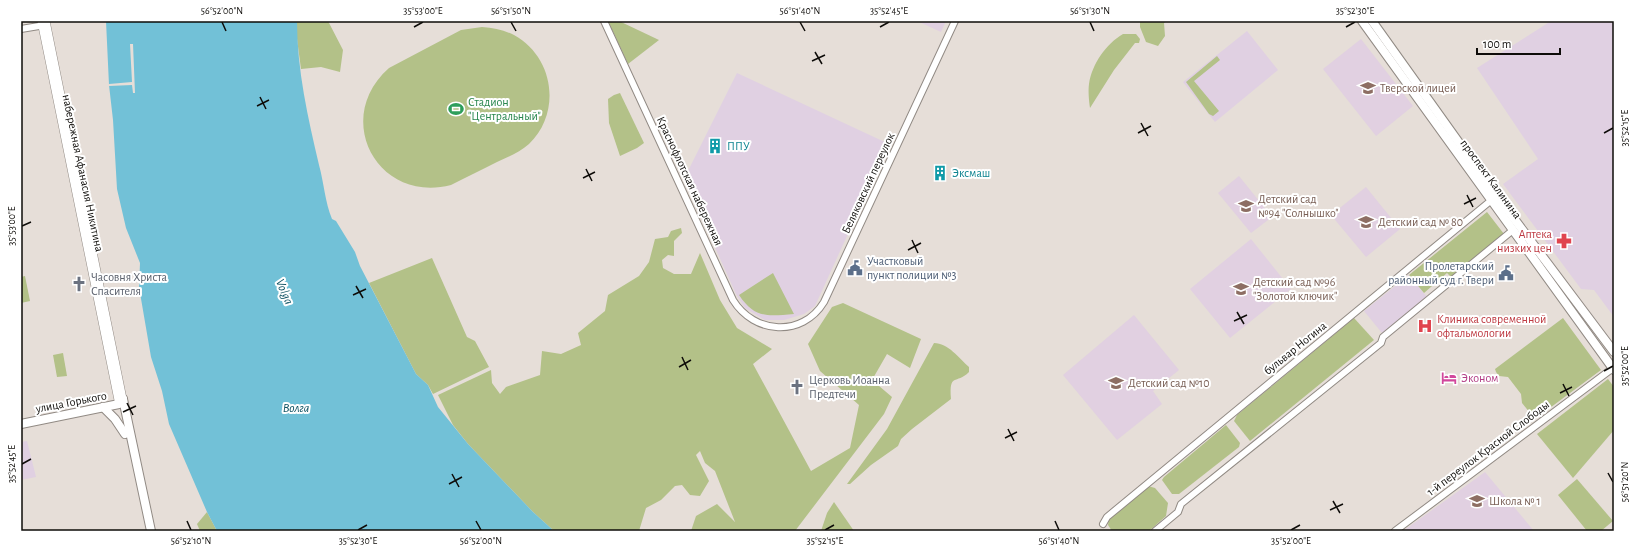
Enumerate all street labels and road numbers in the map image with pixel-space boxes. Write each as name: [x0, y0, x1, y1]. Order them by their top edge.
street label: набережная Афанасия Никитина: [60, 93, 106, 253]
street label: Краснофлотская набережная: [655, 115, 725, 247]
street label: Беляковский переулок: [839, 130, 898, 236]
street label: проспект Калинина: [1458, 137, 1524, 221]
street label: бульвар Ногина: [1261, 319, 1330, 378]
street label: улица Горького: [34, 389, 108, 416]
street label: 1-й переулок Красной Слободы: [1425, 398, 1552, 499]

